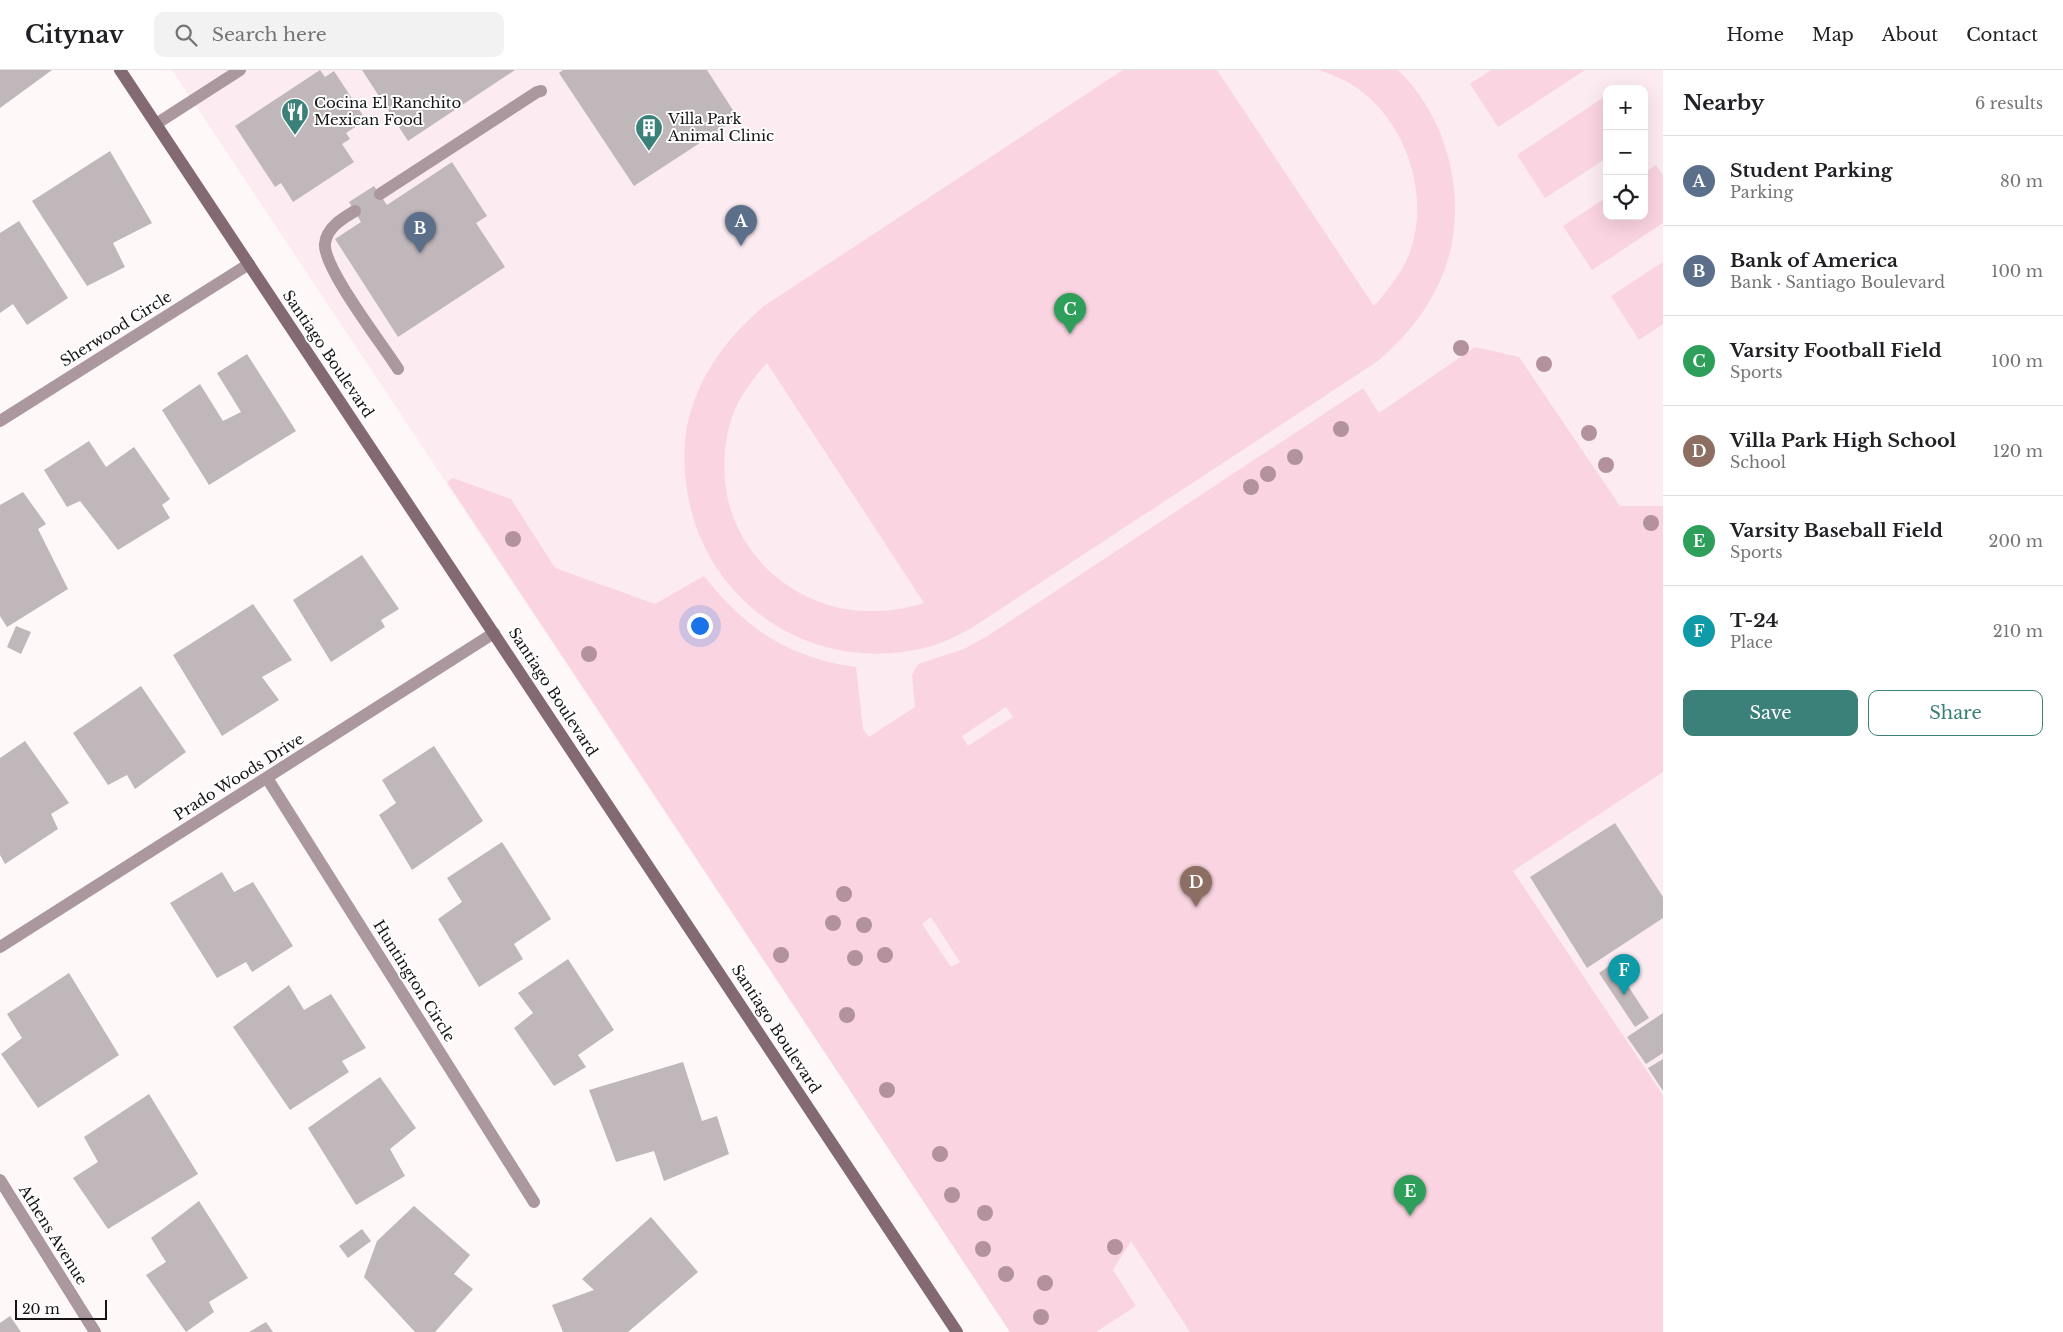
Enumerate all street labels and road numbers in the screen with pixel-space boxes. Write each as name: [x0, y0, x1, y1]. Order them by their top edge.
street label: Santiago Boulevard: [279, 286, 378, 421]
street label: Sherwood Circle: [56, 287, 175, 371]
street label: Santiago Boulevard: [505, 624, 602, 760]
street label: Prado Woods Drive: [170, 729, 307, 824]
street label: Huntington Circle: [369, 916, 460, 1045]
street label: Santiago Boulevard: [728, 961, 825, 1097]
street label: Athens Avenue: [15, 1180, 92, 1288]

